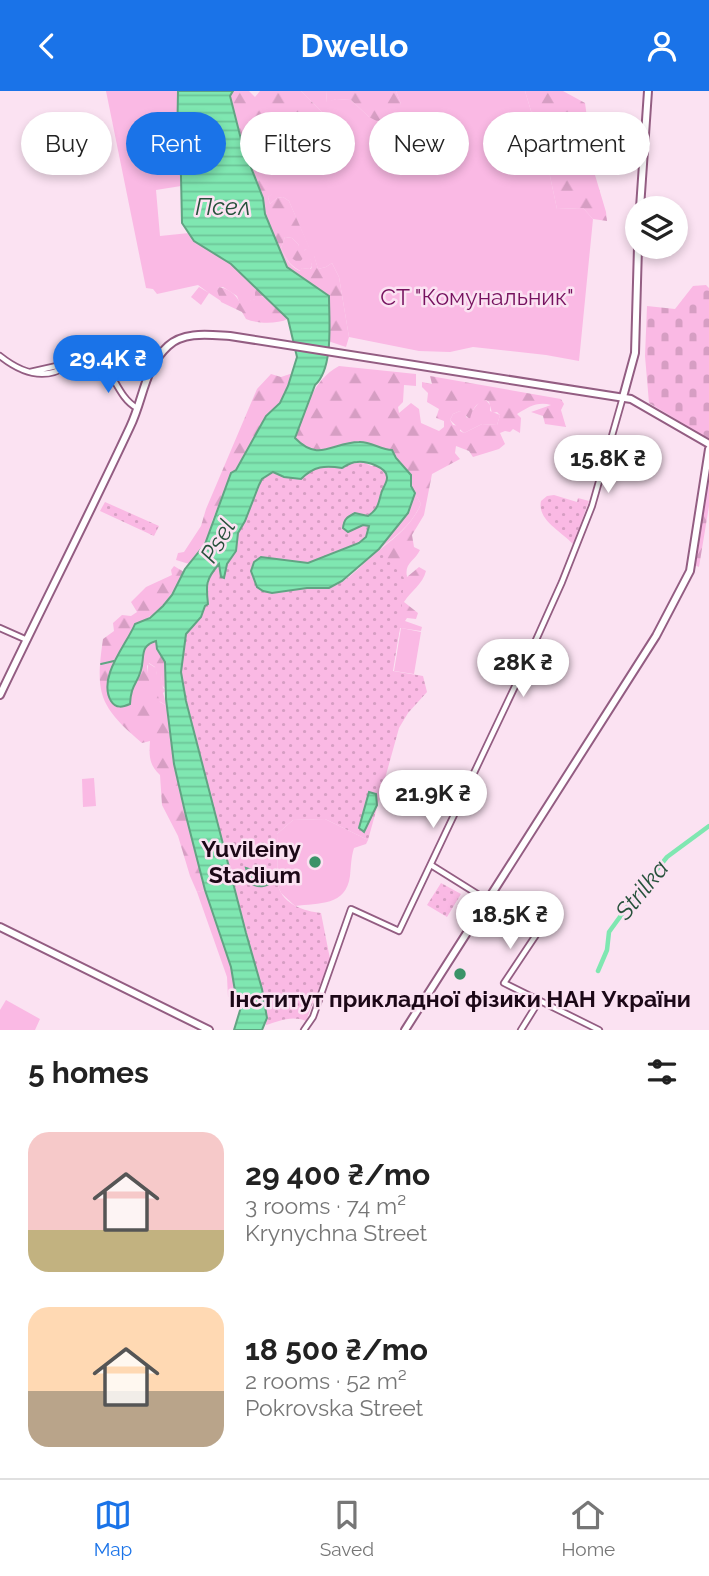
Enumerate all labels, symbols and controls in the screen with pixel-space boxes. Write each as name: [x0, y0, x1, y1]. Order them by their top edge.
icon: back: [28, 27, 66, 65]
text: Dwello: [300, 27, 409, 64]
icon: person: [643, 27, 681, 65]
chip: Buy: [21, 112, 112, 175]
chip: Rent: [126, 112, 226, 175]
chip: Filters: [240, 112, 355, 175]
chip: New: [369, 112, 469, 175]
chip: Apartment: [483, 112, 650, 175]
water label: Псел: [195, 192, 251, 221]
map controls: [625, 196, 688, 259]
button: layers: [625, 196, 688, 259]
park label: СТ "Комунальник": [380, 283, 574, 310]
pin: 29.4K ₴: [43, 335, 173, 395]
text: 29.4K ₴: [69, 344, 147, 371]
pin: 15.8K ₴: [543, 435, 673, 495]
text: 15.8K ₴: [570, 444, 646, 471]
water label: Psel: [194, 514, 241, 567]
pin: 28K ₴: [474, 639, 572, 699]
text: 28K ₴: [493, 648, 553, 675]
pin: 21.9K ₴: [368, 771, 498, 830]
text: 21.9K ₴: [395, 779, 471, 806]
place label: Yuvileiny Stadium: [201, 835, 301, 888]
marker: Yuvileiny Stadium: [307, 854, 323, 870]
water label: Strilka: [608, 854, 674, 926]
pin: 18.5K ₴: [445, 891, 575, 951]
text: 18.5K ₴: [472, 900, 548, 927]
marker: Інститут прикладної фізики НАН України: [452, 966, 468, 982]
place label: Інститут прикладної фізики НАН України: [229, 985, 691, 1012]
icon: filters: [643, 1053, 681, 1091]
text: 5 homes: [28, 1055, 149, 1090]
text: 29 400 ₴/mo: [245, 1157, 430, 1192]
icon: home: [84, 1160, 168, 1244]
text: 3 rooms · 74 m²: [245, 1192, 406, 1219]
text: Krynychna Street: [245, 1219, 427, 1246]
text: 18 500 ₴/mo: [245, 1332, 428, 1367]
icon: home: [84, 1335, 168, 1419]
text: 2 rooms · 52 m²: [245, 1367, 407, 1394]
text: Pokrovska Street: [245, 1394, 423, 1421]
tab: Map: [94, 1496, 132, 1560]
tab: Saved: [320, 1496, 374, 1560]
tab: Home: [561, 1496, 615, 1560]

